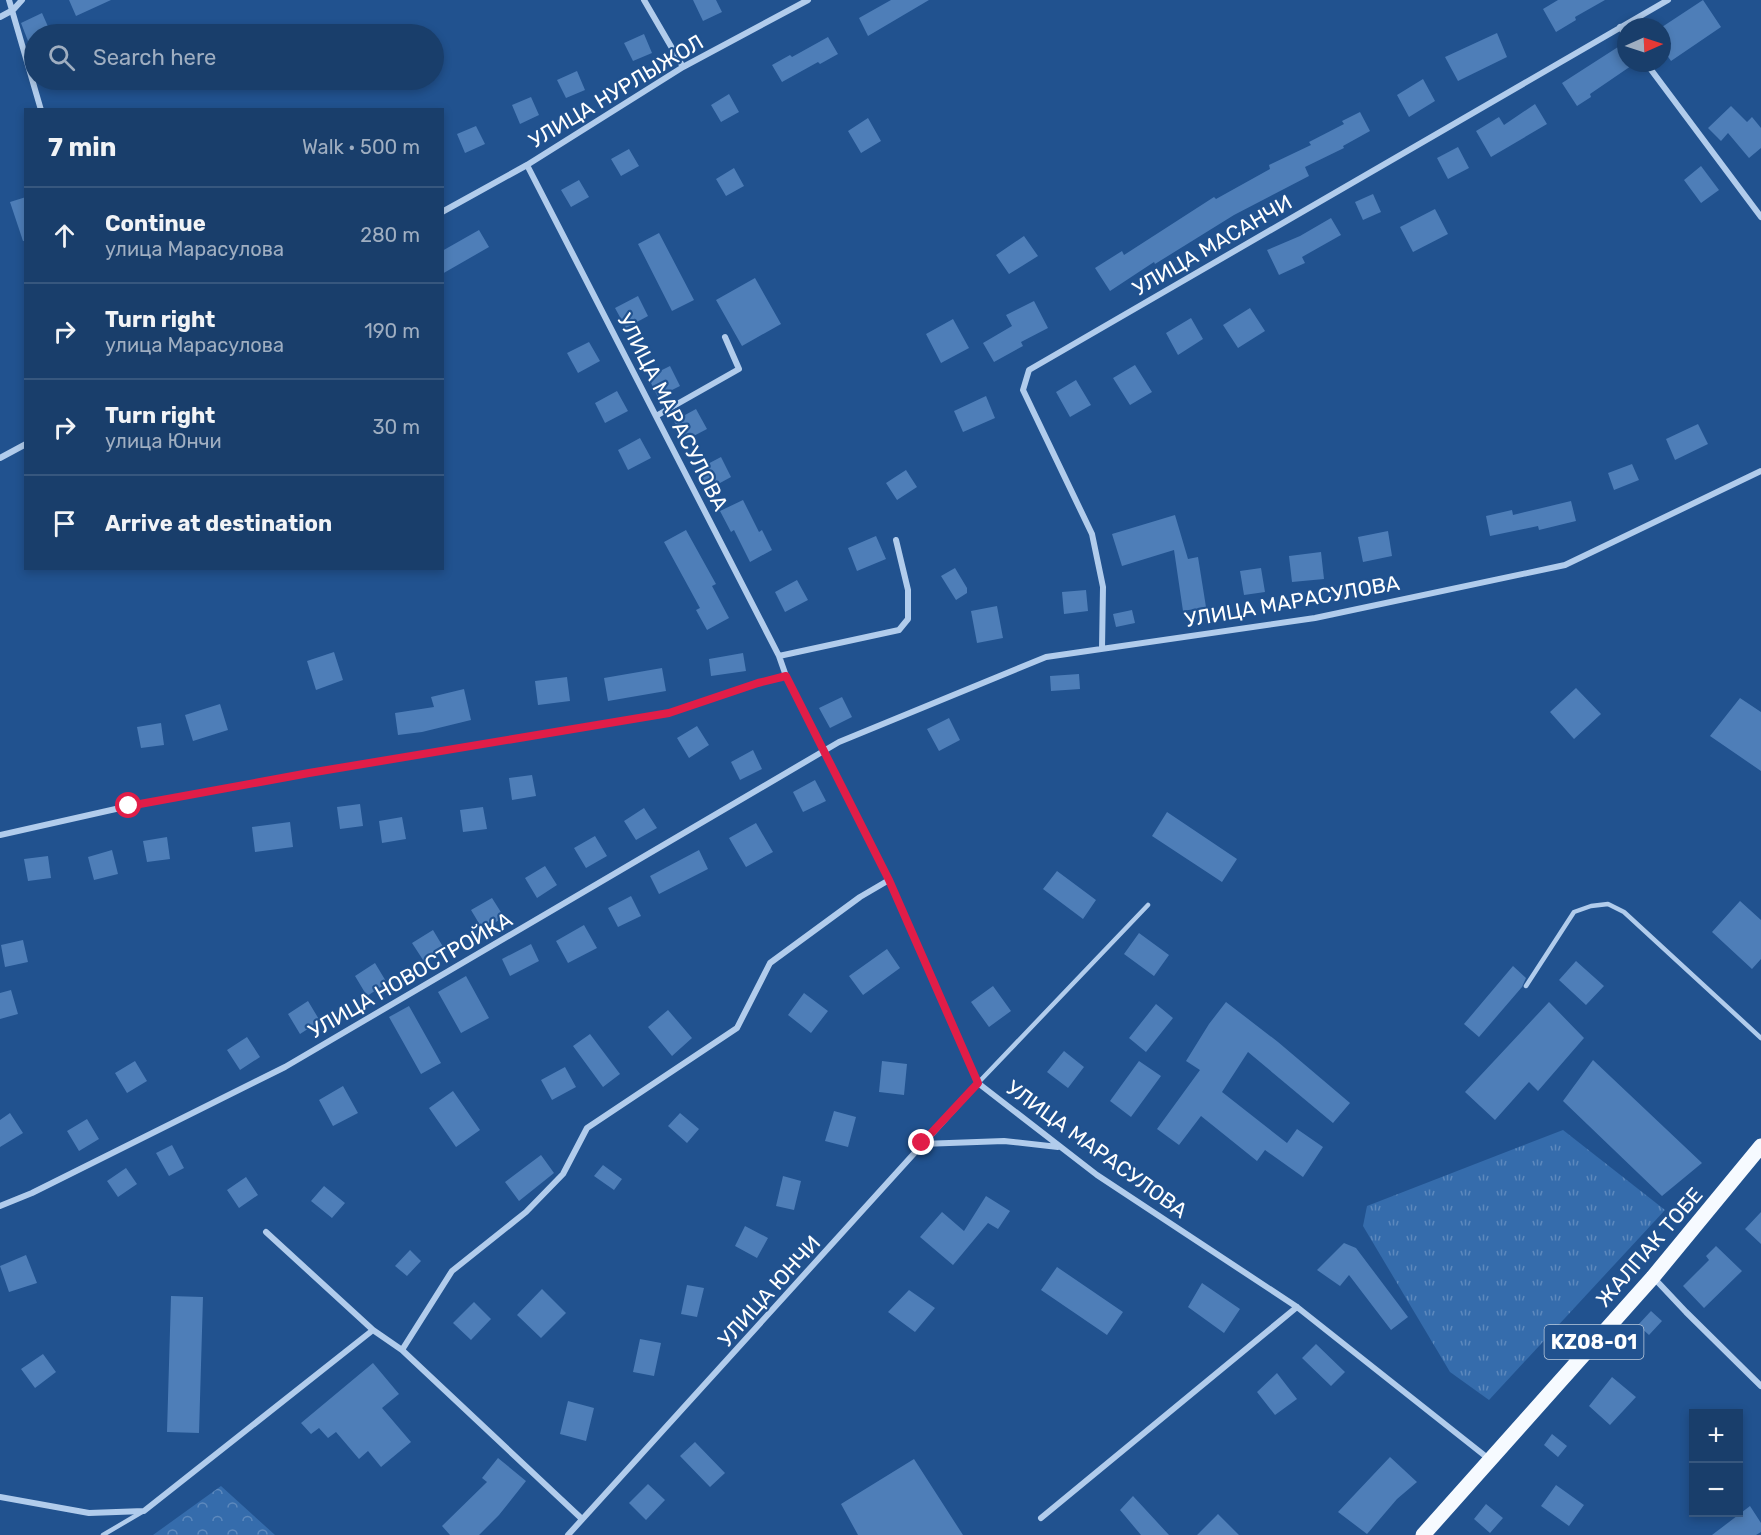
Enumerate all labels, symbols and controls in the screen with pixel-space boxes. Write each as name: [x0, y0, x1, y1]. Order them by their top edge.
north arrow: [1617, 18, 1671, 72]
search box: [24, 24, 444, 90]
street label: УЛИЦА НУРЛЫЖОЛ: [524, 29, 708, 153]
icon: search: [45, 41, 78, 74]
text: Search here: [93, 44, 216, 71]
text: 7 min: [48, 132, 116, 163]
text: Walk · 500 m: [302, 135, 420, 159]
street label: УЛИЦА МАСАНЧИ: [1128, 189, 1296, 301]
text: Continue: [105, 210, 206, 237]
icon: ahead: [48, 219, 81, 252]
text: 280 m: [360, 223, 420, 247]
text: улица Марасулова: [105, 237, 284, 261]
text: Turn right: [105, 306, 215, 333]
street label: УЛИЦА МАРАСУЛОВА: [612, 309, 734, 515]
icon: right: [48, 315, 81, 348]
text: 190 m: [364, 319, 420, 343]
text: улица Марасулова: [105, 333, 284, 357]
text: Turn right: [105, 402, 215, 429]
icon: right: [48, 411, 81, 444]
text: 30 m: [373, 415, 420, 439]
text: улица Юнчи: [105, 429, 222, 453]
icon: arrive: [48, 507, 81, 540]
text: Arrive at destination: [105, 510, 332, 537]
street label: УЛИЦА МАРАСУЛОВА: [1183, 570, 1401, 632]
route start: [115, 792, 141, 818]
street label: УЛИЦА НОВОСТРОЙКА: [304, 906, 516, 1044]
street label: УЛИЦА МАРАСУЛОВА: [1002, 1075, 1192, 1223]
route end: [908, 1129, 934, 1155]
street label: ЖАЛПАК ТОБЕ: [1590, 1182, 1708, 1312]
street label: УЛИЦА ЮНЧИ: [713, 1230, 825, 1352]
road number: KZ08-01: [1544, 1325, 1644, 1359]
map controls: [1689, 1409, 1743, 1517]
button: +: [1689, 1409, 1743, 1463]
button: −: [1689, 1463, 1743, 1517]

